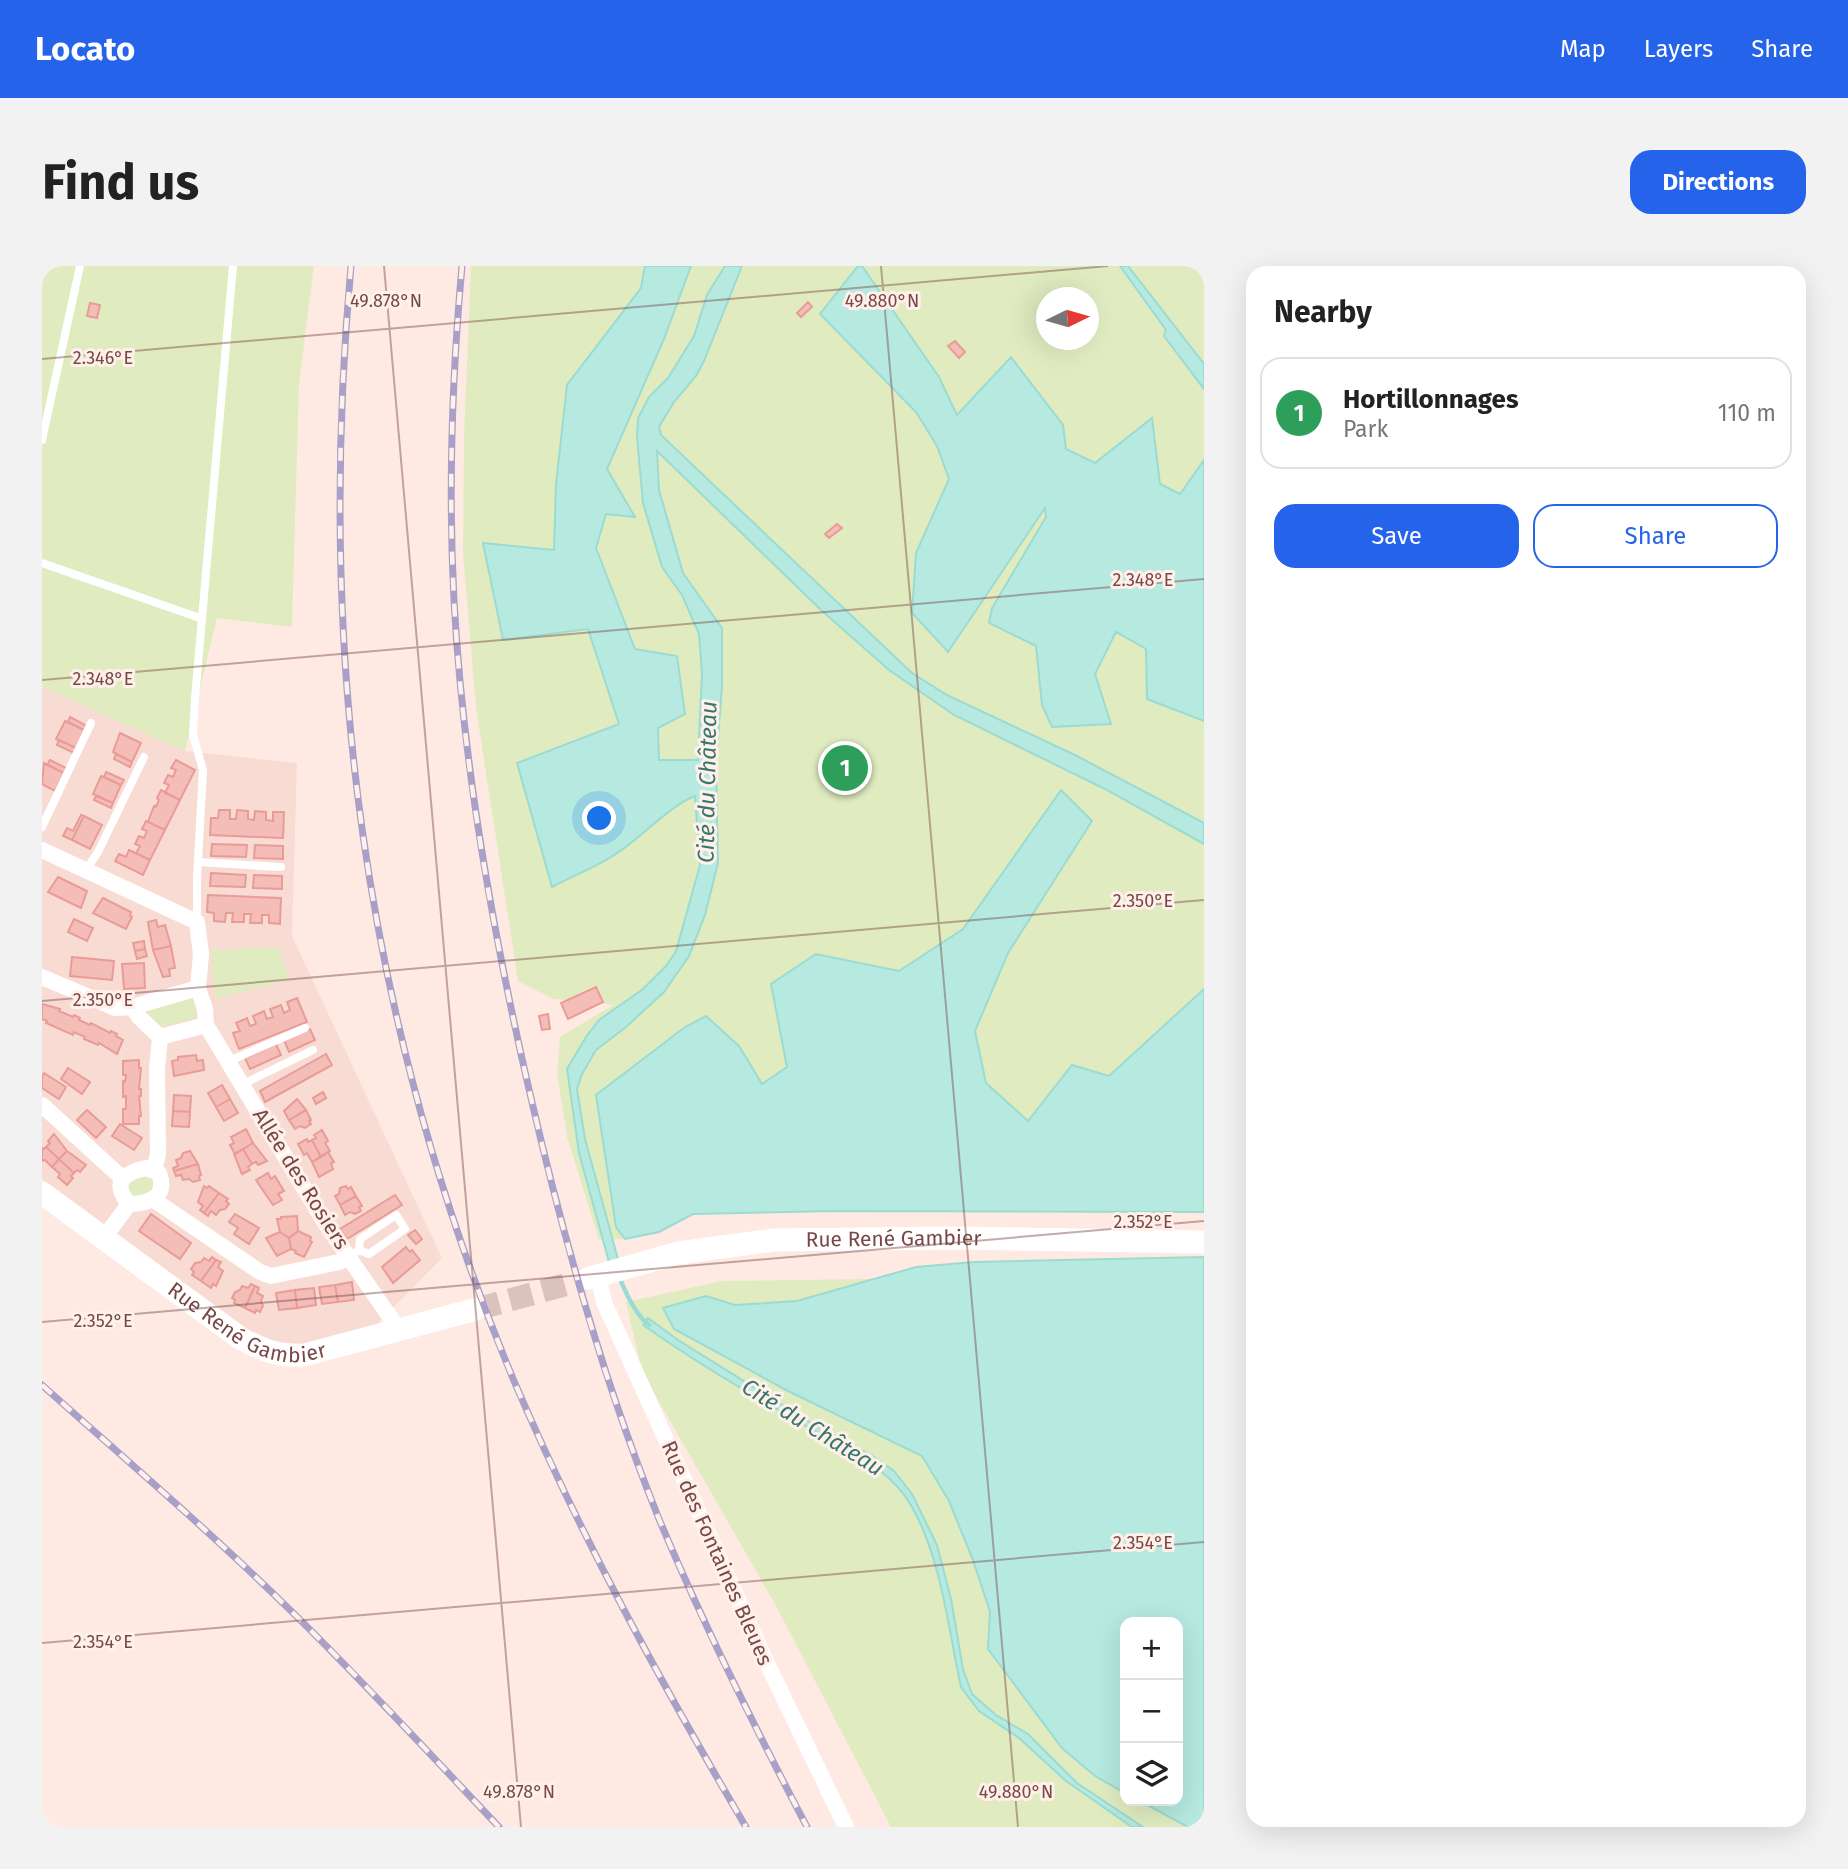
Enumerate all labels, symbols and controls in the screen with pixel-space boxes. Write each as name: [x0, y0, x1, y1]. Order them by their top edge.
text: Locato: [35, 29, 135, 69]
text: Map: [1560, 35, 1606, 63]
text: Layers: [1644, 35, 1713, 63]
text: Share: [1751, 35, 1813, 63]
button: Directions: [1630, 150, 1806, 214]
text: Find us: [42, 153, 199, 212]
north arrow: [1036, 287, 1099, 350]
text: 49.878°N: [350, 290, 422, 312]
text: 49.880°N: [845, 290, 919, 312]
text: Nearby: [1274, 294, 1372, 330]
text: 2.346°E: [73, 347, 133, 369]
text: Hortillonnages: [1343, 384, 1518, 415]
text: 1: [1294, 399, 1304, 427]
text: 110 m: [1718, 399, 1776, 427]
text: Park: [1343, 415, 1388, 443]
button: Save: [1274, 504, 1519, 568]
button: Share: [1533, 504, 1778, 568]
text: 2.348°E: [1113, 569, 1173, 591]
text: 2.348°E: [73, 668, 133, 690]
water label: Cité du Château: [692, 701, 722, 863]
pin: 1: [822, 742, 868, 794]
your location: [582, 801, 616, 835]
text: 2.350°E: [1113, 890, 1173, 912]
text: 2.350°E: [73, 989, 133, 1011]
street label: Allée des Rosiers: [247, 1104, 355, 1255]
text: 2.352°E: [1113, 1211, 1173, 1233]
street label: Rue René Gambier: [805, 1225, 982, 1253]
street label: Rue René Gambier: [163, 1276, 329, 1368]
text: 2.352°E: [73, 1310, 133, 1332]
water label: Cité du Château: [737, 1372, 889, 1482]
street label: Rue des Fontaines Bleues: [656, 1437, 778, 1669]
text: 2.354°E: [1113, 1532, 1173, 1554]
map controls: [1120, 1617, 1183, 1806]
button: +: [1120, 1617, 1183, 1680]
text: 2.354°E: [73, 1631, 133, 1653]
button: −: [1120, 1680, 1183, 1743]
button: layers: [1120, 1743, 1183, 1806]
text: 49.878°N: [483, 1781, 555, 1803]
text: 49.880°N: [979, 1781, 1053, 1803]

